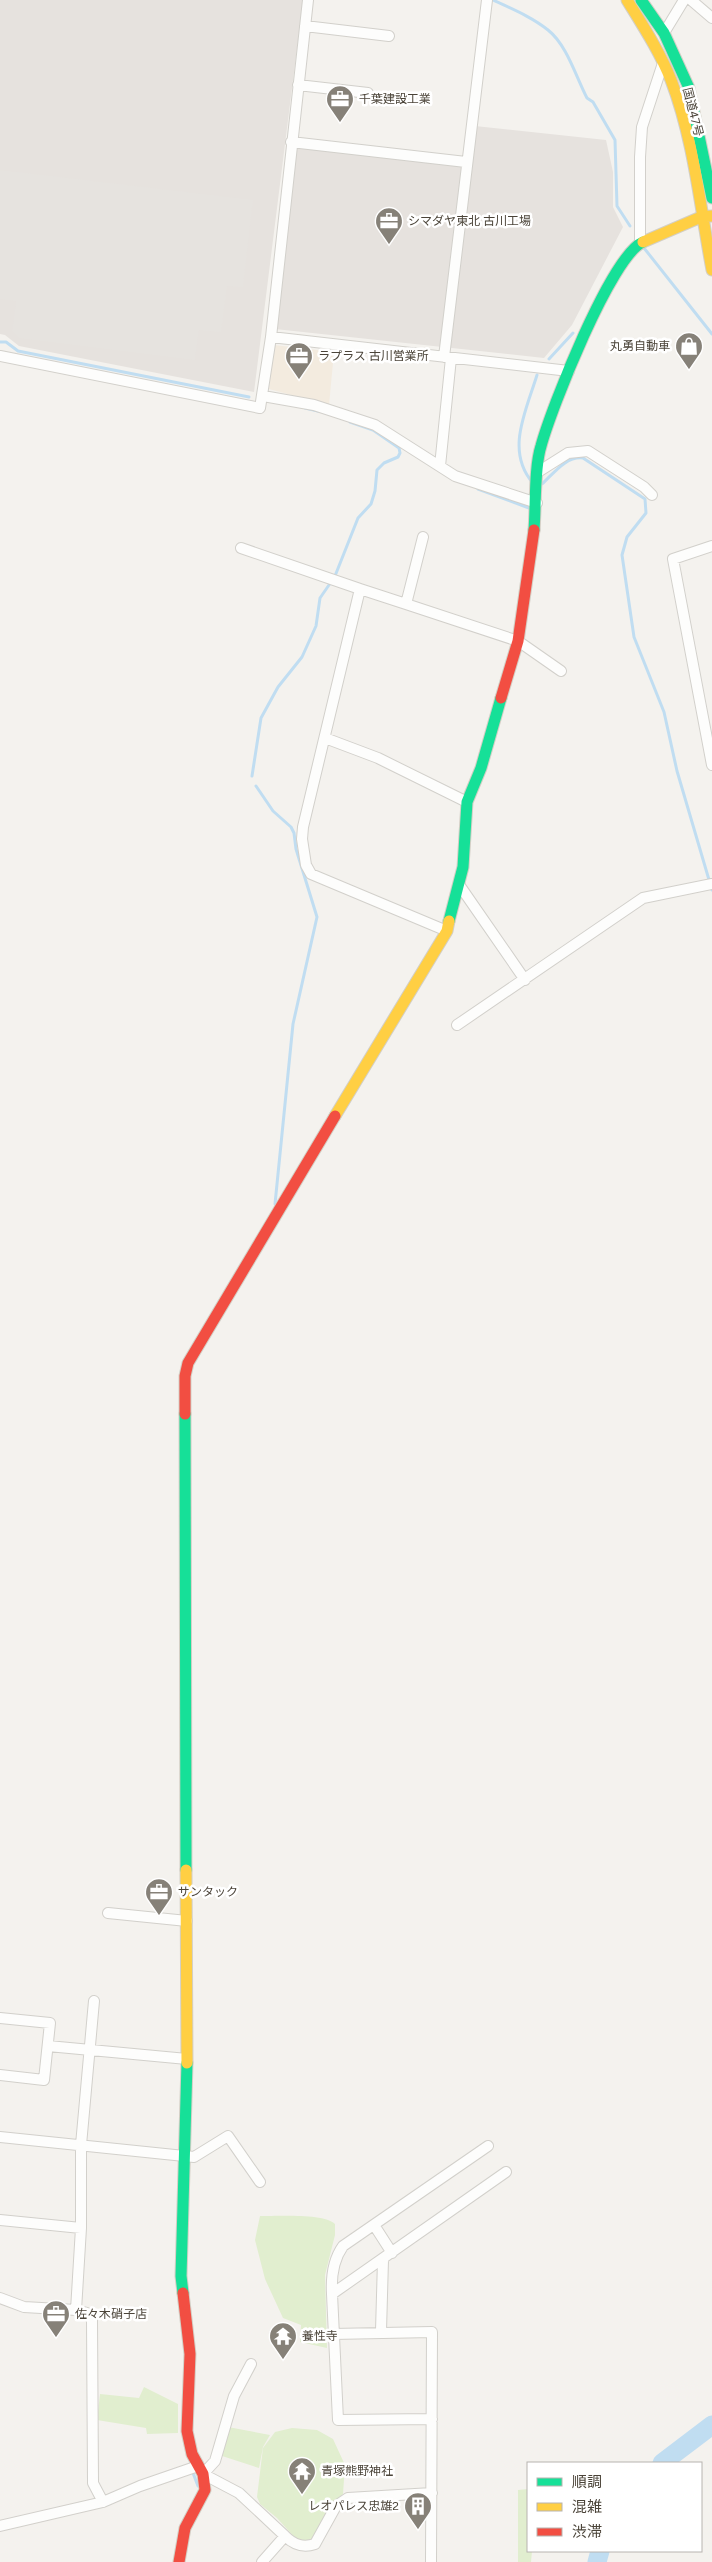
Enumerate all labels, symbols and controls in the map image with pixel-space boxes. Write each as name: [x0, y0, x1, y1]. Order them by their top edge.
office icon: 千葉建設工業: [325, 84, 355, 123]
street label: 国道47号: [680, 86, 706, 138]
place label: 千葉建設工業: [359, 92, 431, 106]
office icon: シマダヤ東北 古川工場: [374, 206, 404, 245]
place label: シマダヤ東北 古川工場: [408, 214, 531, 228]
shop icon: 丸勇自動車: [674, 331, 704, 370]
place label: 丸勇自動車: [610, 339, 670, 353]
office icon: ラプラス 古川営業所: [284, 341, 314, 380]
place label: ラプラス 古川営業所: [318, 349, 429, 363]
office icon: サンタック: [144, 1877, 174, 1916]
place label: サンタック: [178, 1885, 238, 1899]
office icon: 佐々木硝子店: [41, 2299, 71, 2338]
place label: 佐々木硝子店: [75, 2307, 147, 2321]
temple icon: 養性寺: [268, 2321, 298, 2360]
place label: 養性寺: [302, 2329, 338, 2343]
temple icon: 青塚熊野神社: [287, 2456, 317, 2495]
legend: [527, 2462, 702, 2552]
place label: 青塚熊野神社: [321, 2464, 393, 2478]
text: 順調: [572, 2473, 602, 2491]
building icon: レオパレス忠雄2: [403, 2491, 433, 2530]
text: 混雑: [572, 2498, 602, 2516]
place label: レオパレス忠雄2: [308, 2499, 399, 2513]
text: 渋滞: [572, 2523, 602, 2541]

